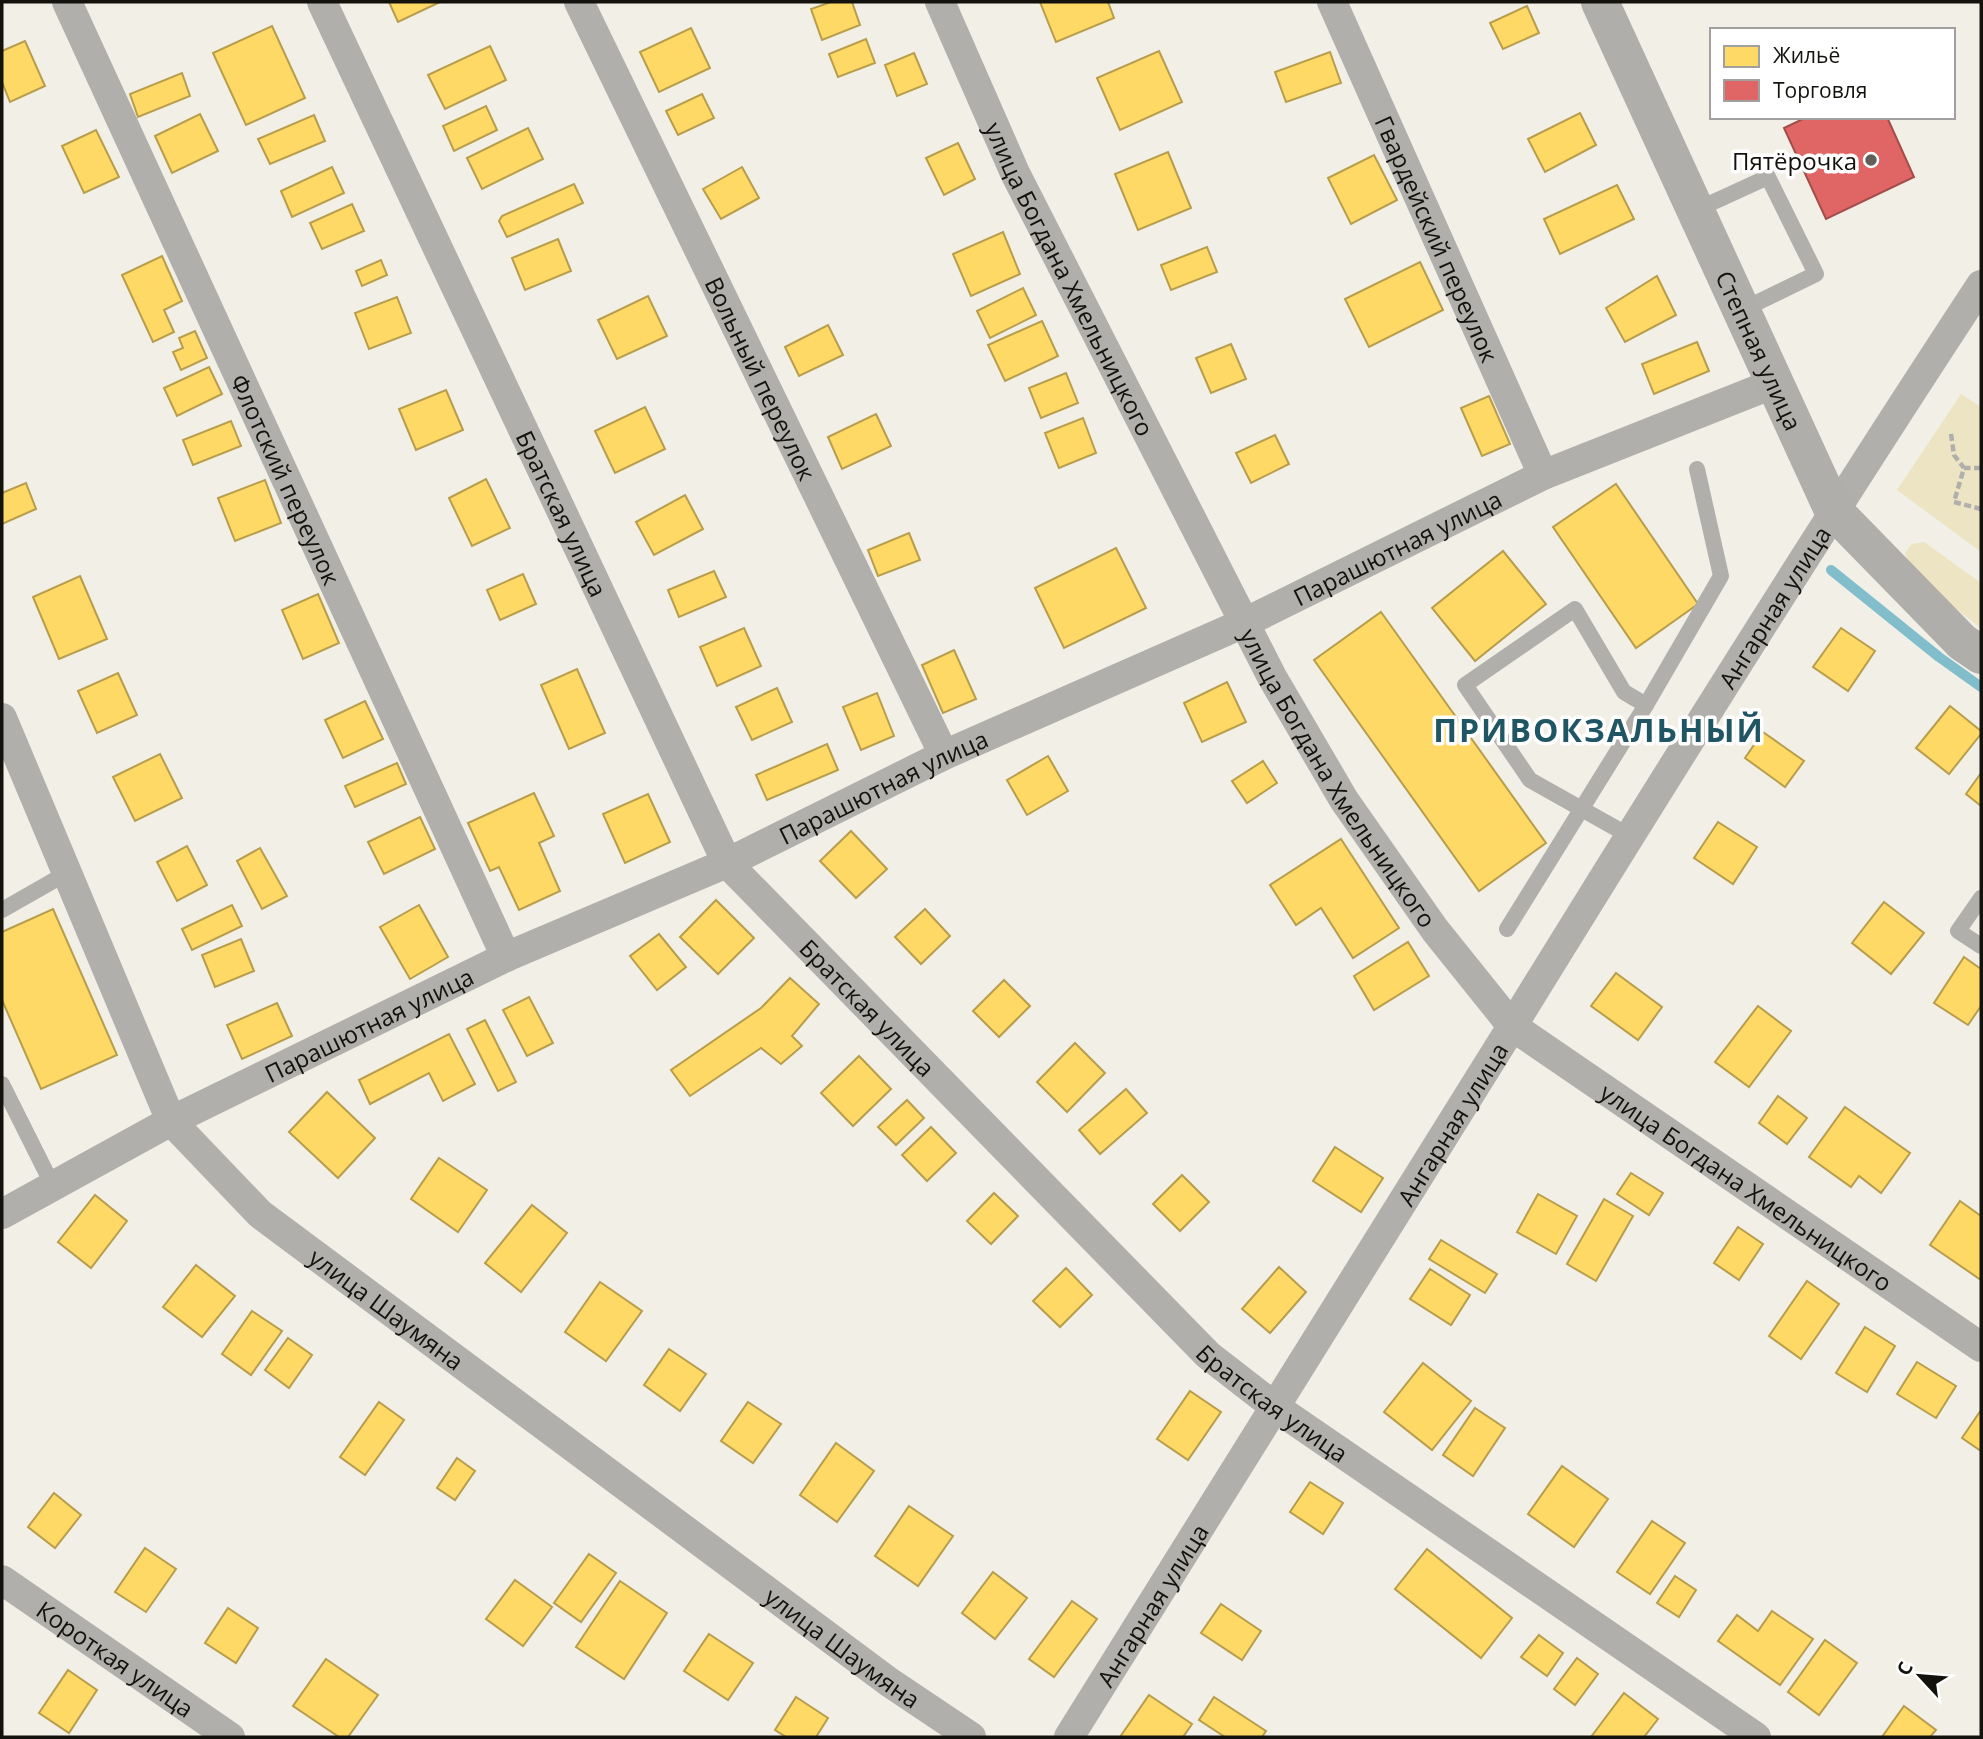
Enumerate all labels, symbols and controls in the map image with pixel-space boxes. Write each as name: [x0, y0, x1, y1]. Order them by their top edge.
legend: [1710, 28, 1955, 119]
text: Жильё: [1773, 41, 1840, 69]
text: Торговля: [1773, 76, 1867, 104]
street label: Гвардейский переулок: [1368, 110, 1507, 368]
street label: улица Богдана Хмельницкого: [978, 117, 1163, 441]
place label: Пятёрочка: [1732, 144, 1857, 177]
marker: Пятёрочка: [1863, 152, 1879, 168]
street label: Степная улица: [1709, 265, 1811, 435]
street label: Вольный переулок: [698, 271, 825, 486]
street label: Флотский переулок: [224, 368, 349, 590]
street label: Братская улица: [509, 425, 616, 602]
street label: Парашютная улица: [1287, 482, 1507, 613]
street label: Ангарная улица: [1710, 519, 1838, 694]
street label: улица Богдана Хмельницкого: [1233, 622, 1444, 934]
district label: ПРИВОКЗАЛЬНЫЙ: [1433, 708, 1765, 751]
street label: Парашютная улица: [773, 721, 993, 851]
street label: Братская улица: [793, 931, 943, 1083]
street label: Парашютная улица: [259, 959, 479, 1089]
street label: Ангарная улица: [1389, 1036, 1515, 1212]
street label: улица Богдана Хмельницкого: [1594, 1075, 1899, 1298]
street label: улица Шаумяна: [303, 1240, 471, 1377]
street label: Братская улица: [1189, 1337, 1355, 1469]
street label: Ангарная улица: [1088, 1517, 1215, 1692]
street label: улица Шаумяна: [759, 1579, 927, 1715]
street label: Короткая улица: [30, 1592, 201, 1724]
north arrow: [1885, 1641, 1955, 1711]
text: С: [1890, 1657, 1919, 1680]

